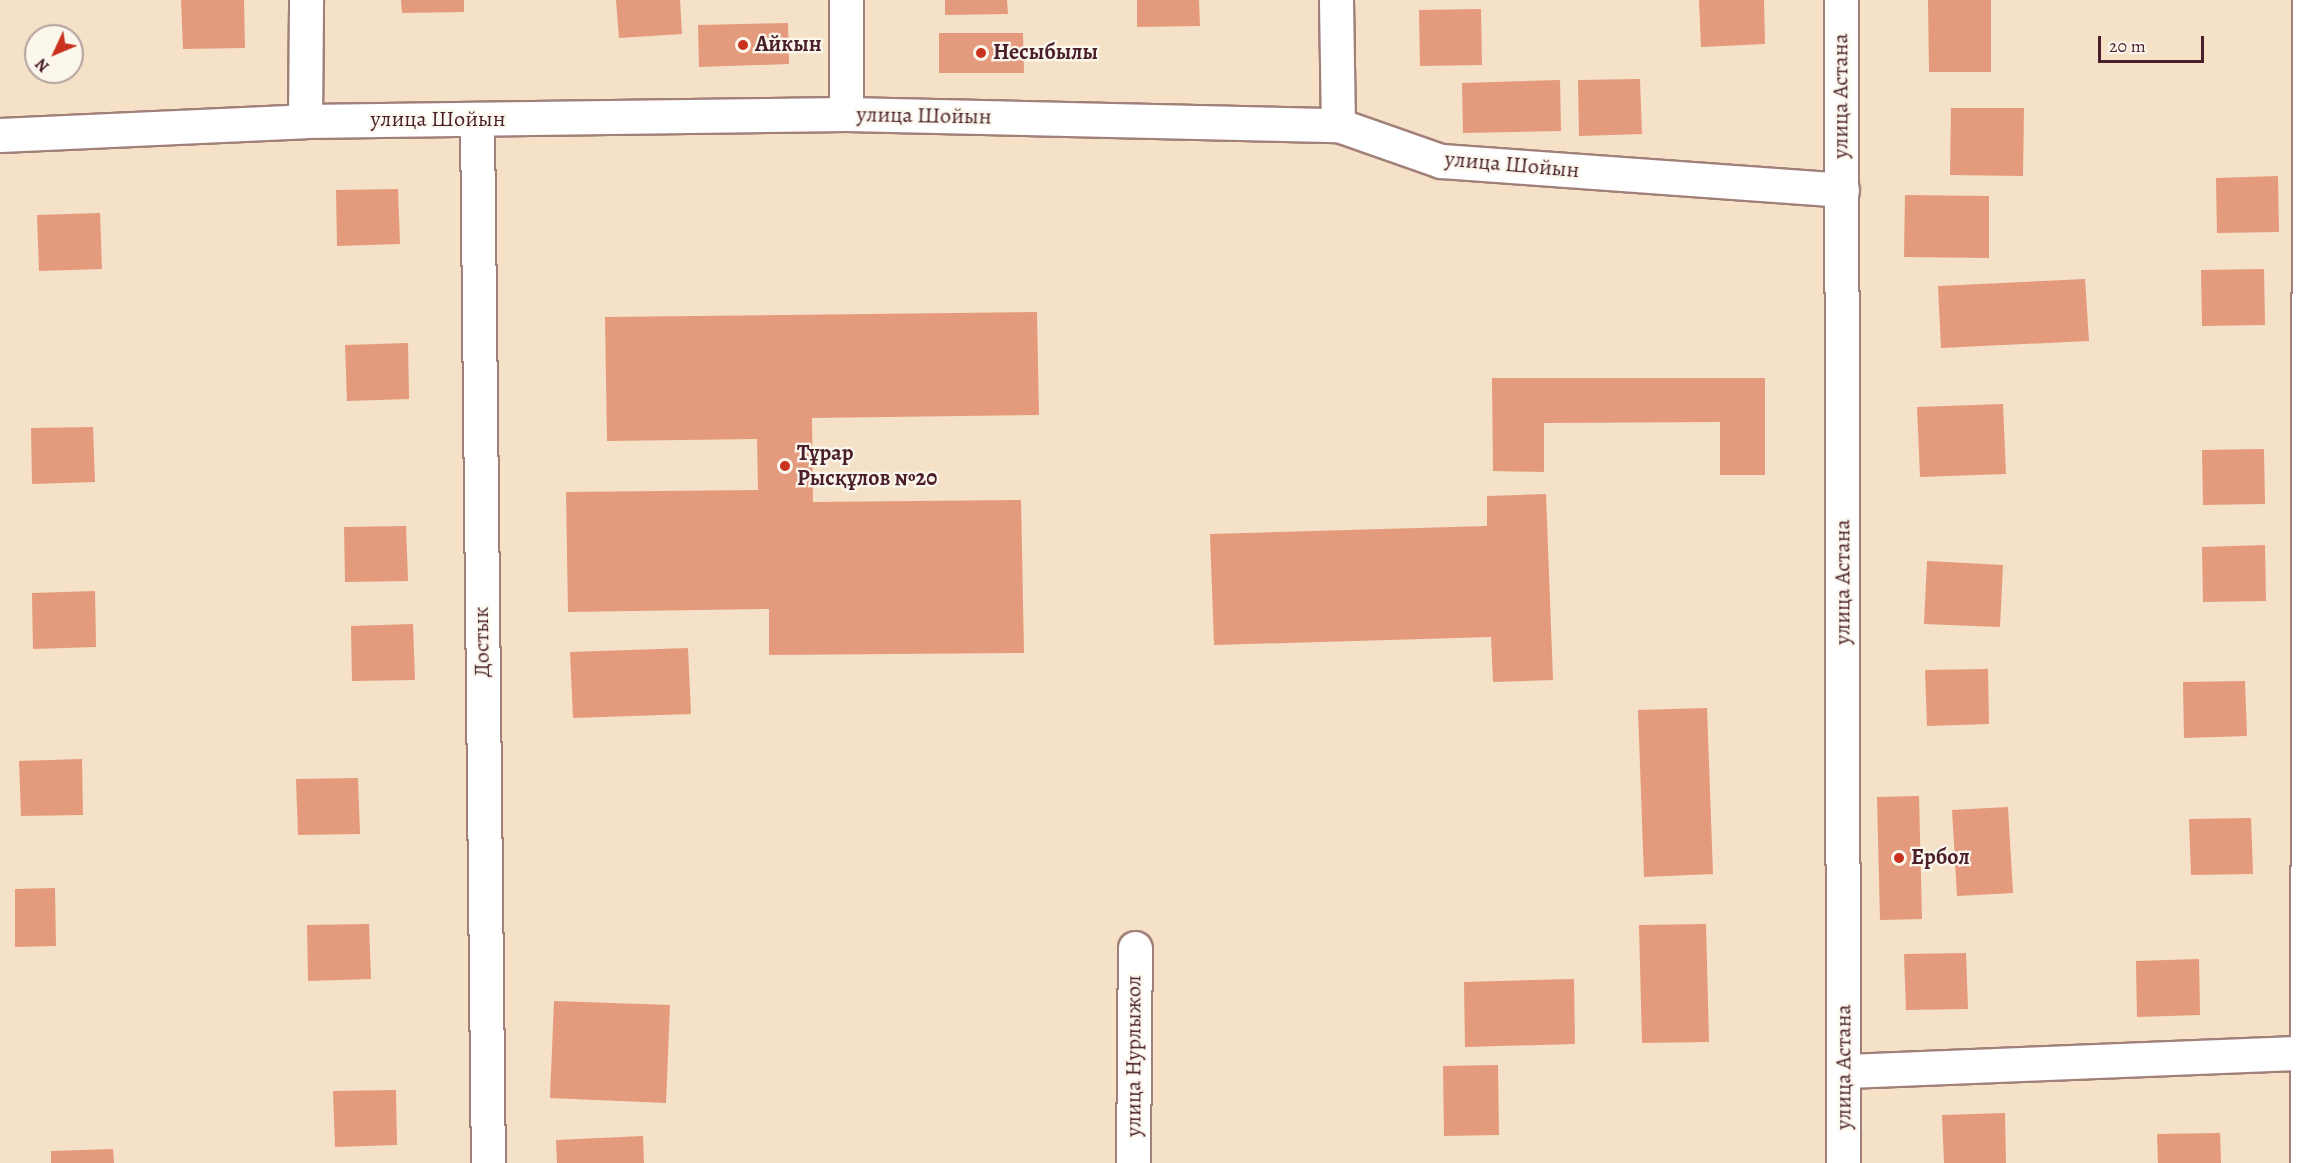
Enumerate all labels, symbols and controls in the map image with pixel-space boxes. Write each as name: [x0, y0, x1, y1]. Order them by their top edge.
north arrow: [24, 24, 84, 84]
scale bar: [2101, 24, 2208, 62]
place label: Айкын: [755, 32, 822, 58]
street label: улица Астана: [1828, 33, 1854, 159]
text: 20 m: [2109, 34, 2146, 58]
marker: Айкын: [736, 38, 750, 52]
place label: Несыбылы: [993, 40, 1098, 66]
marker: Несыбылы: [974, 46, 988, 60]
text: N: [31, 53, 54, 77]
street label: улица Шойын: [856, 102, 992, 130]
street label: улица Шойын: [370, 107, 506, 133]
street label: улица Шойын: [1444, 146, 1580, 184]
place label: Тұрар Рысқұлов №20: [797, 440, 937, 492]
marker: Тұрар Рысқұлов №20: [778, 459, 792, 473]
street label: улица Астана: [1830, 519, 1856, 645]
street label: Достык: [468, 606, 496, 678]
place label: Ербол: [1911, 845, 1970, 871]
marker: Ербол: [1892, 851, 1906, 865]
street label: улица Нурлыжол: [1121, 975, 1147, 1137]
street label: улица Астана: [1831, 1004, 1857, 1130]

